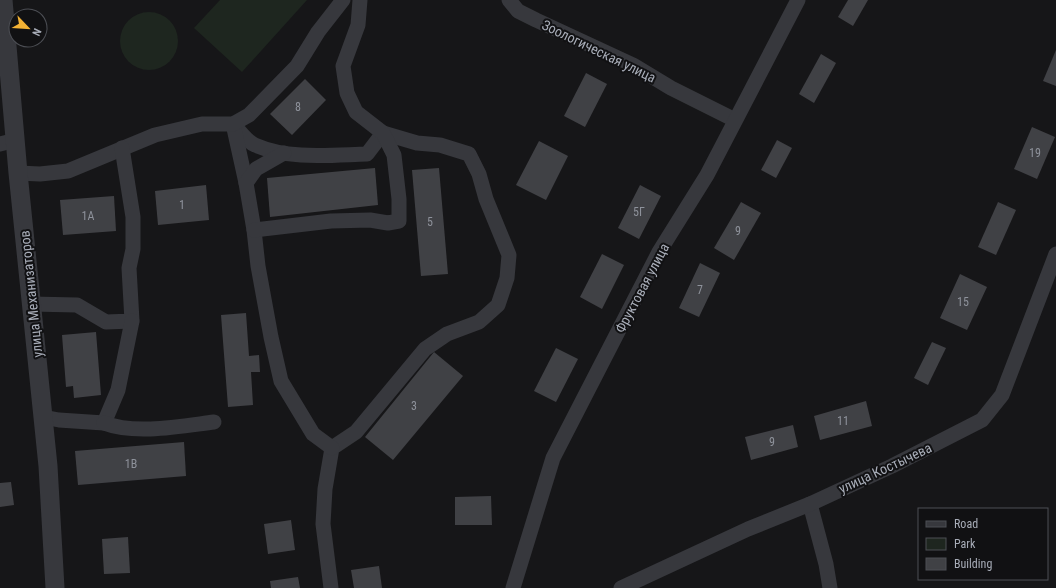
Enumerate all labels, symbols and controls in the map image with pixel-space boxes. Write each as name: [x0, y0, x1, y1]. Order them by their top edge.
north arrow: [8, 8, 48, 48]
street label: Зоологическая улица: [539, 16, 659, 86]
text: N: [29, 26, 44, 38]
house number: 8: [295, 100, 301, 114]
house number: 19: [1029, 146, 1041, 160]
house number: 1: [179, 198, 185, 212]
house number: 5Г: [633, 205, 645, 219]
house number: 1А: [82, 209, 95, 223]
house number: 5: [427, 215, 433, 229]
house number: 9: [735, 224, 741, 238]
street label: улица Механизаторов: [16, 230, 46, 358]
street label: Фруктовая улица: [612, 240, 672, 336]
house number: 7: [697, 283, 703, 297]
house number: 15: [957, 295, 969, 309]
house number: 3: [411, 399, 417, 413]
house number: 11: [837, 414, 849, 428]
house number: 9: [769, 435, 775, 449]
street label: улица Костычева: [836, 439, 934, 497]
house number: 1В: [125, 457, 137, 471]
legend: [918, 508, 1048, 580]
text: Road: [954, 517, 978, 531]
text: Park: [954, 537, 976, 551]
text: Building: [954, 557, 992, 571]

